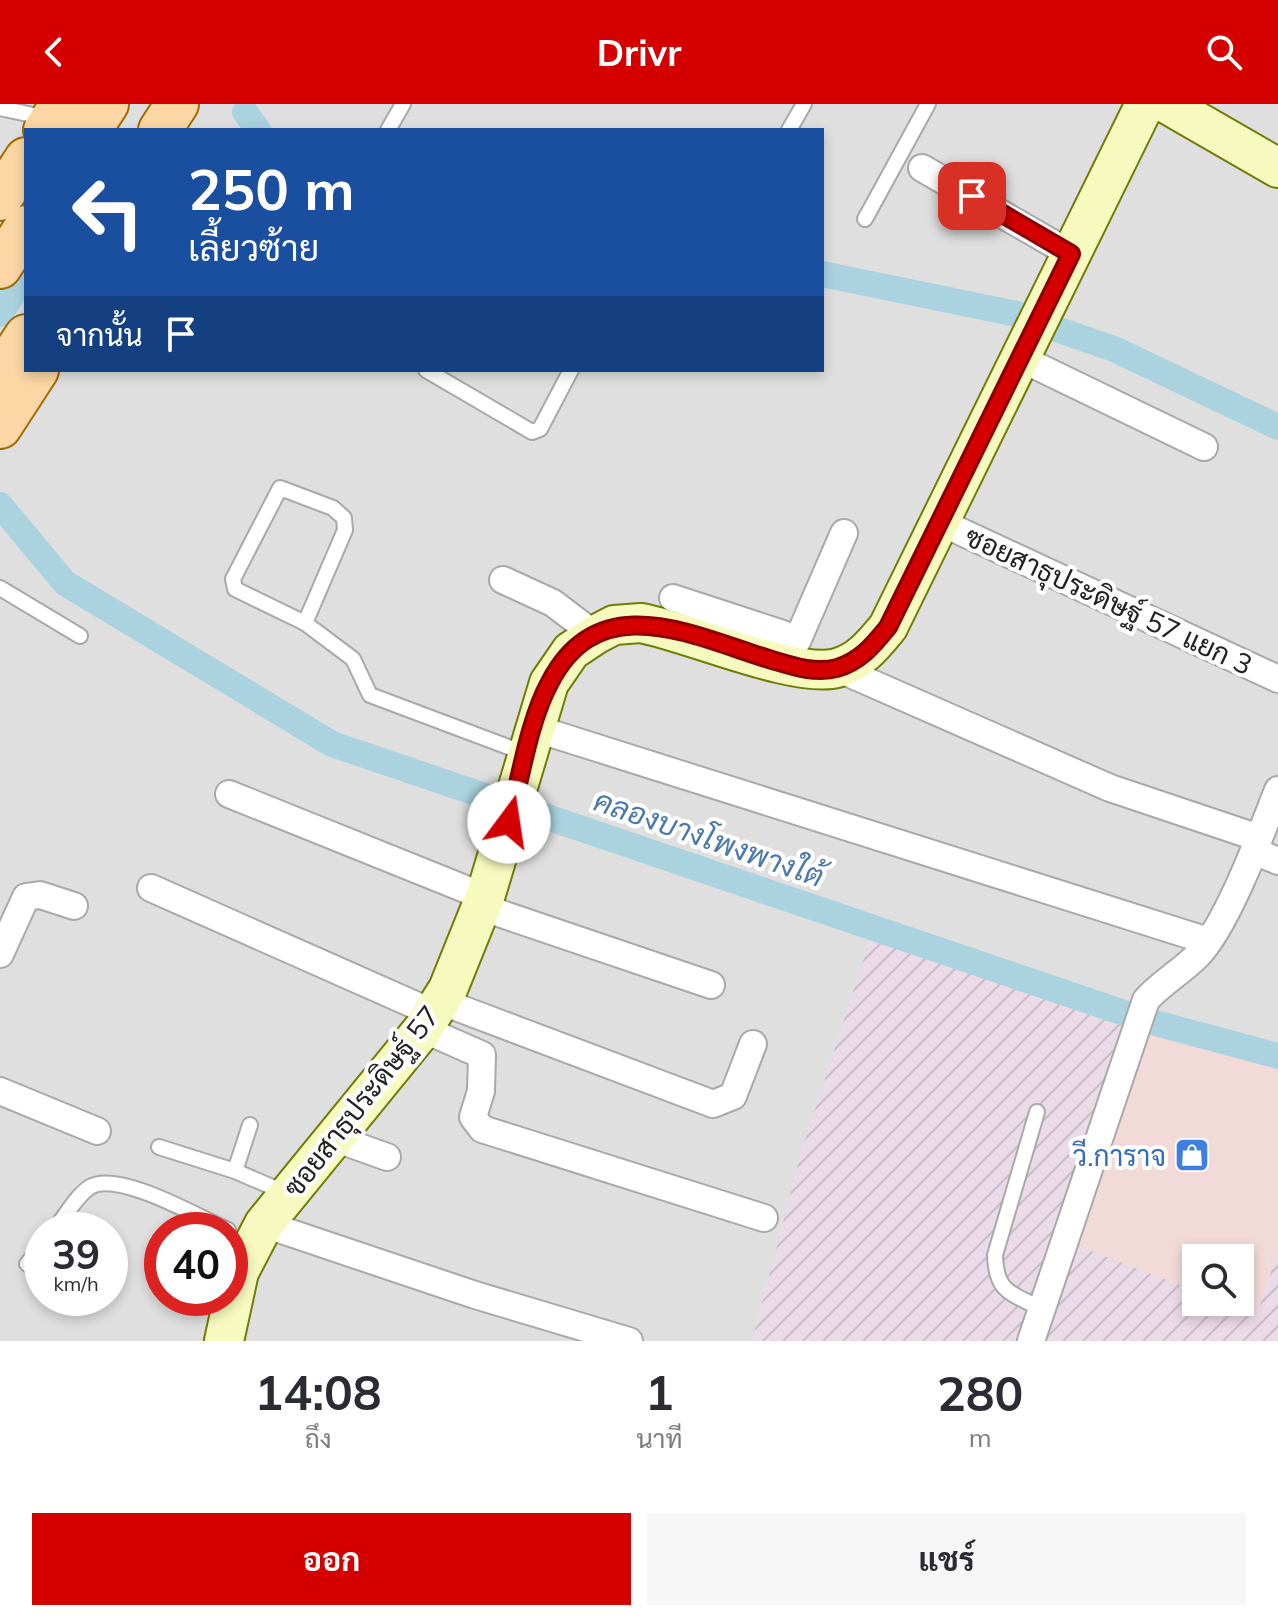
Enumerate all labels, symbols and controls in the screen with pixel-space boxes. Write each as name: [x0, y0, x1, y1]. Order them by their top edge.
icon: back: [32, 30, 76, 74]
text: Drivr: [597, 30, 681, 75]
icon: search: [1202, 30, 1246, 74]
text: 250 m: [188, 154, 355, 224]
icon: left: [56, 160, 160, 264]
pin: [938, 162, 1006, 230]
icon: arrive: [950, 174, 994, 218]
text: เลี้ยวซ้าย: [188, 225, 319, 270]
icon: arrive: [159, 312, 203, 356]
text: จากนั้น: [56, 316, 143, 354]
street label: ซอยสาธุประดิษฐ์ 57 แยก 3: [959, 517, 1259, 685]
position arrow: [467, 780, 551, 864]
water label: คลองบางโพงพางใต้: [589, 781, 833, 897]
street label: ซอยสาธุประดิษฐ์ 57: [275, 998, 449, 1205]
shop icon: วี.การาจ: [1173, 1136, 1211, 1174]
place label: วี.การาจ: [1072, 1138, 1166, 1173]
speed limit sign: 40: [144, 1212, 248, 1316]
text: 39: [52, 1229, 100, 1279]
map controls: [1182, 1244, 1254, 1316]
button: search: [1182, 1244, 1254, 1316]
text: km/h: [53, 1271, 99, 1296]
text: 14:08: [255, 1362, 382, 1422]
text: 1: [645, 1362, 674, 1422]
text: 280: [937, 1363, 1023, 1423]
text: m: [969, 1421, 992, 1454]
text: ถึง: [305, 1422, 332, 1455]
text: นาที: [636, 1422, 682, 1455]
button: ออก: [32, 1513, 631, 1605]
button: แชร์: [647, 1513, 1246, 1605]

